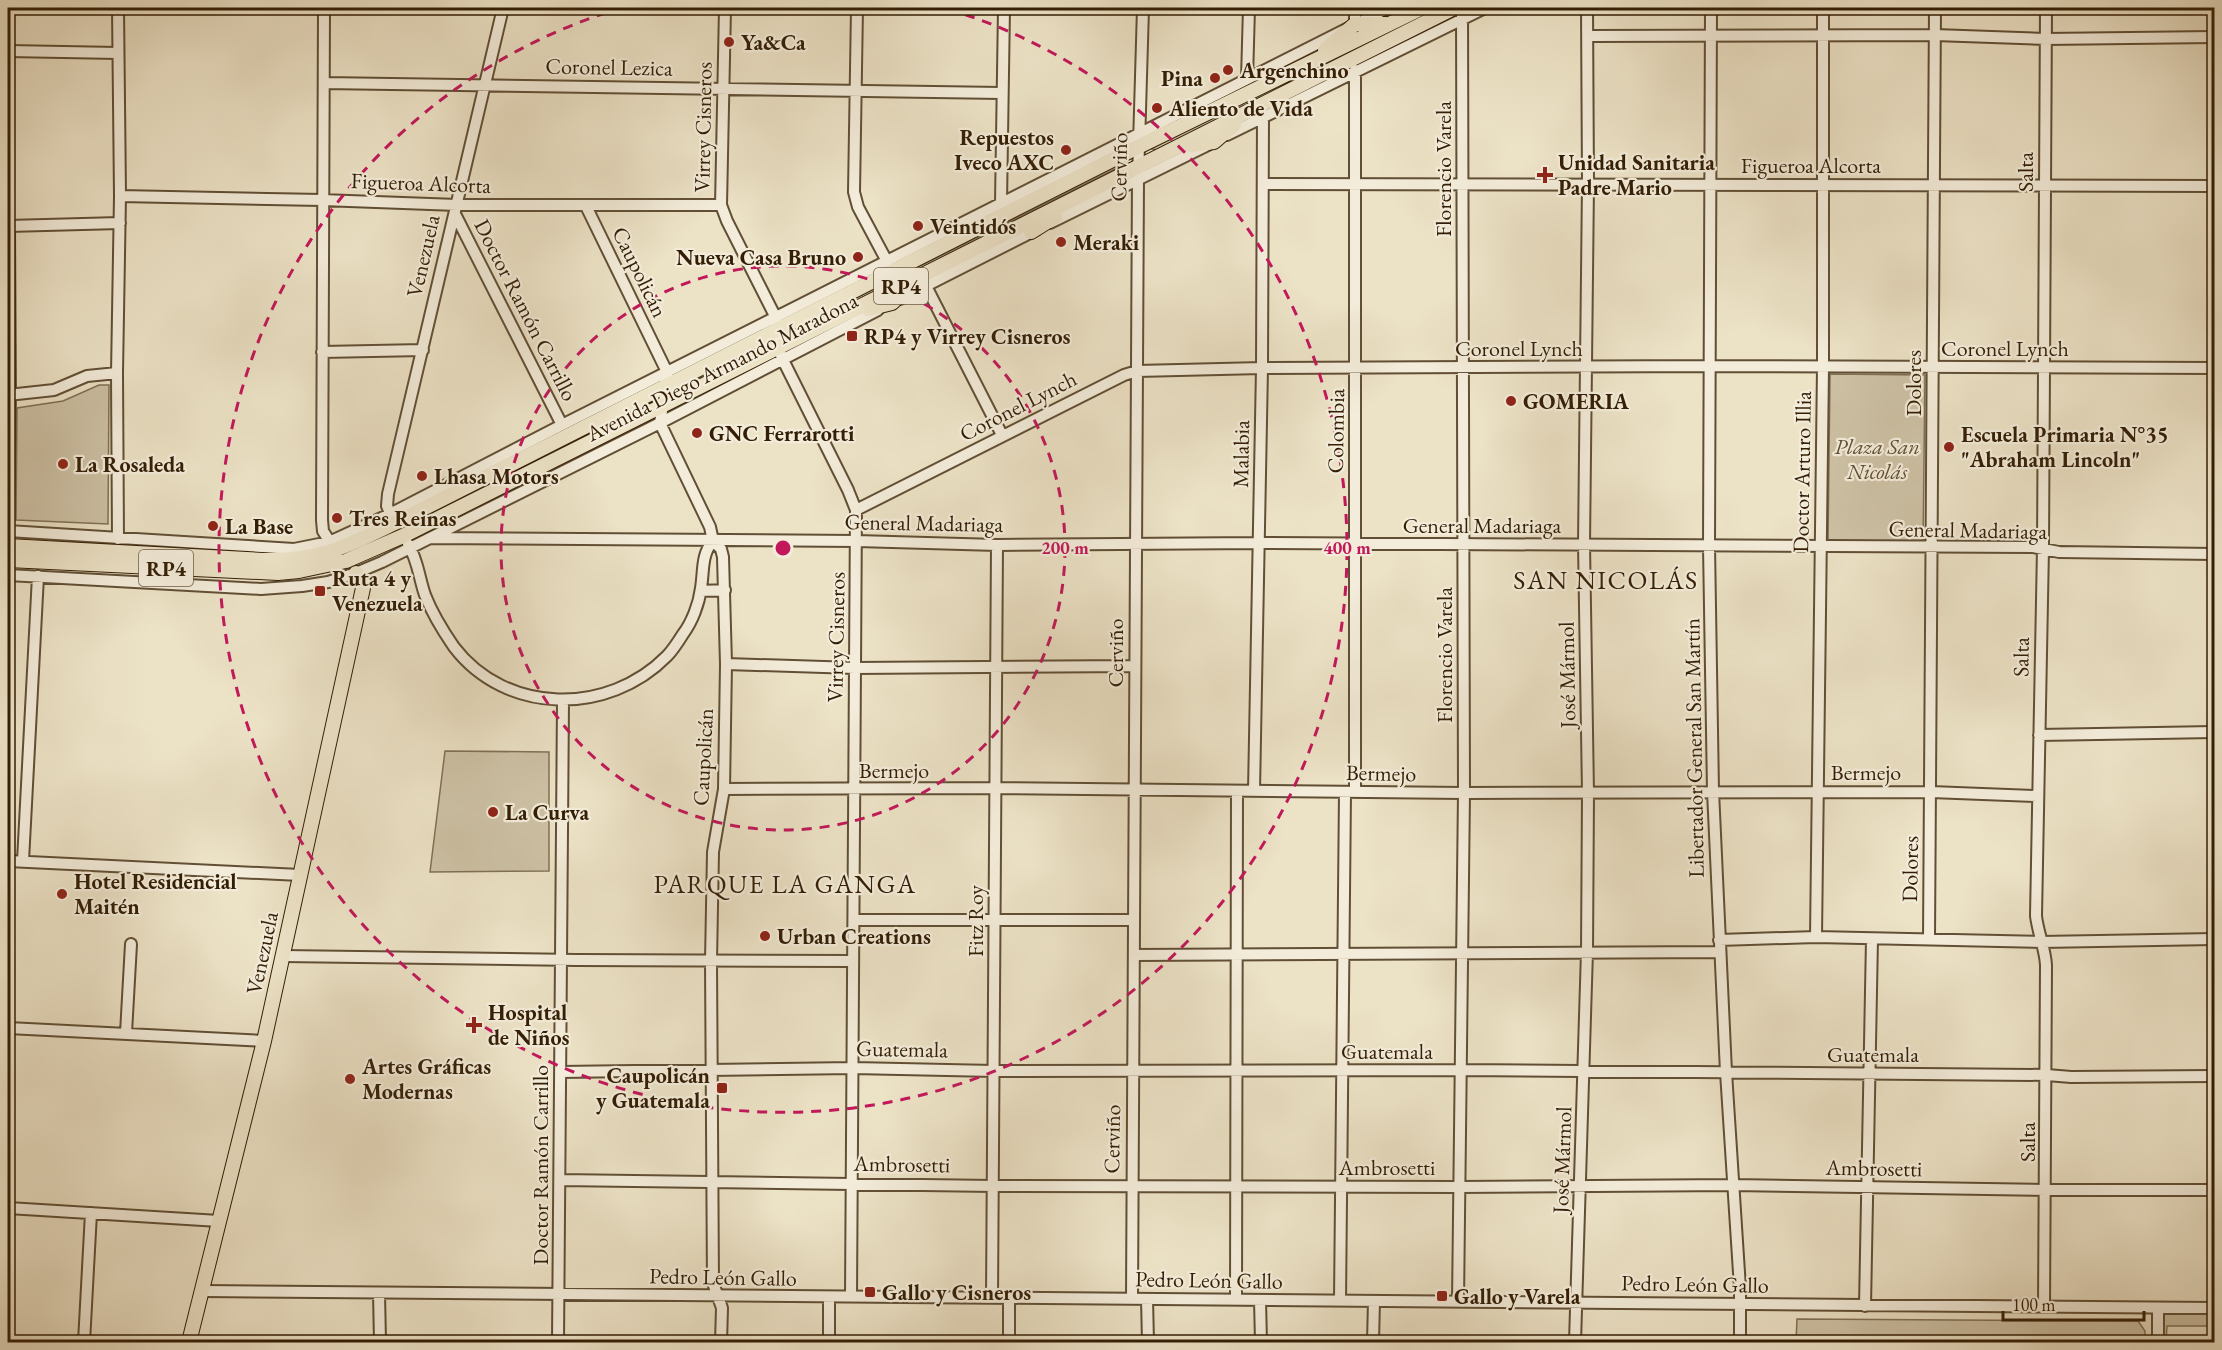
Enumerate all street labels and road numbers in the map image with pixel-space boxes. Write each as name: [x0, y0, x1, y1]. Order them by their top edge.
street label: Coronel Lezica: [545, 51, 673, 83]
street label: Virrey Cisneros: [687, 61, 719, 193]
street label: Florencio Varela: [1429, 101, 1458, 237]
street label: Cerviño: [1104, 132, 1134, 202]
street label: Figueroa Alcorta: [1741, 151, 1881, 180]
street label: Salta: [2011, 152, 2040, 192]
street label: Figueroa Alcorta: [350, 166, 492, 200]
street label: Venezuela: [399, 212, 447, 300]
street label: Doctor Ramón Carrillo: [468, 214, 584, 406]
street label: Caupolicán: [606, 222, 675, 323]
road number: RP4: [874, 268, 928, 304]
street label: Avenida Diego Armando Maradona: [580, 286, 863, 449]
street label: Coronel Lynch: [1455, 334, 1583, 363]
street label: Coronel Lynch: [1941, 334, 2069, 363]
street label: Dolores: [1899, 350, 1928, 416]
street label: Coronel Lynch: [954, 364, 1082, 448]
street label: Colombia: [1321, 388, 1351, 474]
street label: Doctor Arturo Illia: [1786, 391, 1818, 553]
street label: Malabia: [1226, 420, 1256, 488]
street label: General Madariaga: [844, 507, 1004, 539]
street label: General Madariaga: [1403, 511, 1561, 540]
street label: General Madariaga: [1888, 514, 2048, 546]
road number: RP4: [139, 550, 193, 586]
street label: Virrey Cisneros: [820, 571, 852, 703]
street label: Florencio Varela: [1430, 587, 1459, 723]
street label: Libertador General San Martín: [1677, 617, 1711, 878]
street label: Cerviño: [1101, 618, 1130, 688]
street label: José Mármol: [1552, 621, 1582, 731]
street label: Salta: [2006, 637, 2036, 677]
street label: Caupolicán: [686, 707, 720, 807]
street label: Bermejo: [859, 756, 929, 785]
street label: Bermejo: [1346, 758, 1417, 788]
street label: Bermejo: [1831, 758, 1901, 787]
street label: Dolores: [1895, 836, 1925, 902]
street label: Fitz Roy: [961, 885, 990, 957]
street label: Venezuela: [239, 909, 285, 997]
street label: Guatemala: [856, 1034, 948, 1064]
street label: Guatemala: [1341, 1037, 1433, 1066]
street label: Guatemala: [1827, 1040, 1919, 1069]
street label: Doctor Ramón Carrillo: [526, 1065, 555, 1265]
street label: Cerviño: [1097, 1104, 1127, 1174]
street label: José Mármol: [1546, 1106, 1578, 1216]
street label: Salta: [2013, 1122, 2042, 1162]
street label: Ambrosetti: [852, 1149, 951, 1179]
street label: Ambrosetti: [1338, 1153, 1435, 1182]
street label: Ambrosetti: [1824, 1153, 1923, 1183]
street label: Pedro León Gallo: [649, 1261, 797, 1293]
street label: Pedro León Gallo: [1135, 1264, 1283, 1296]
street label: Pedro León Gallo: [1621, 1268, 1769, 1300]

